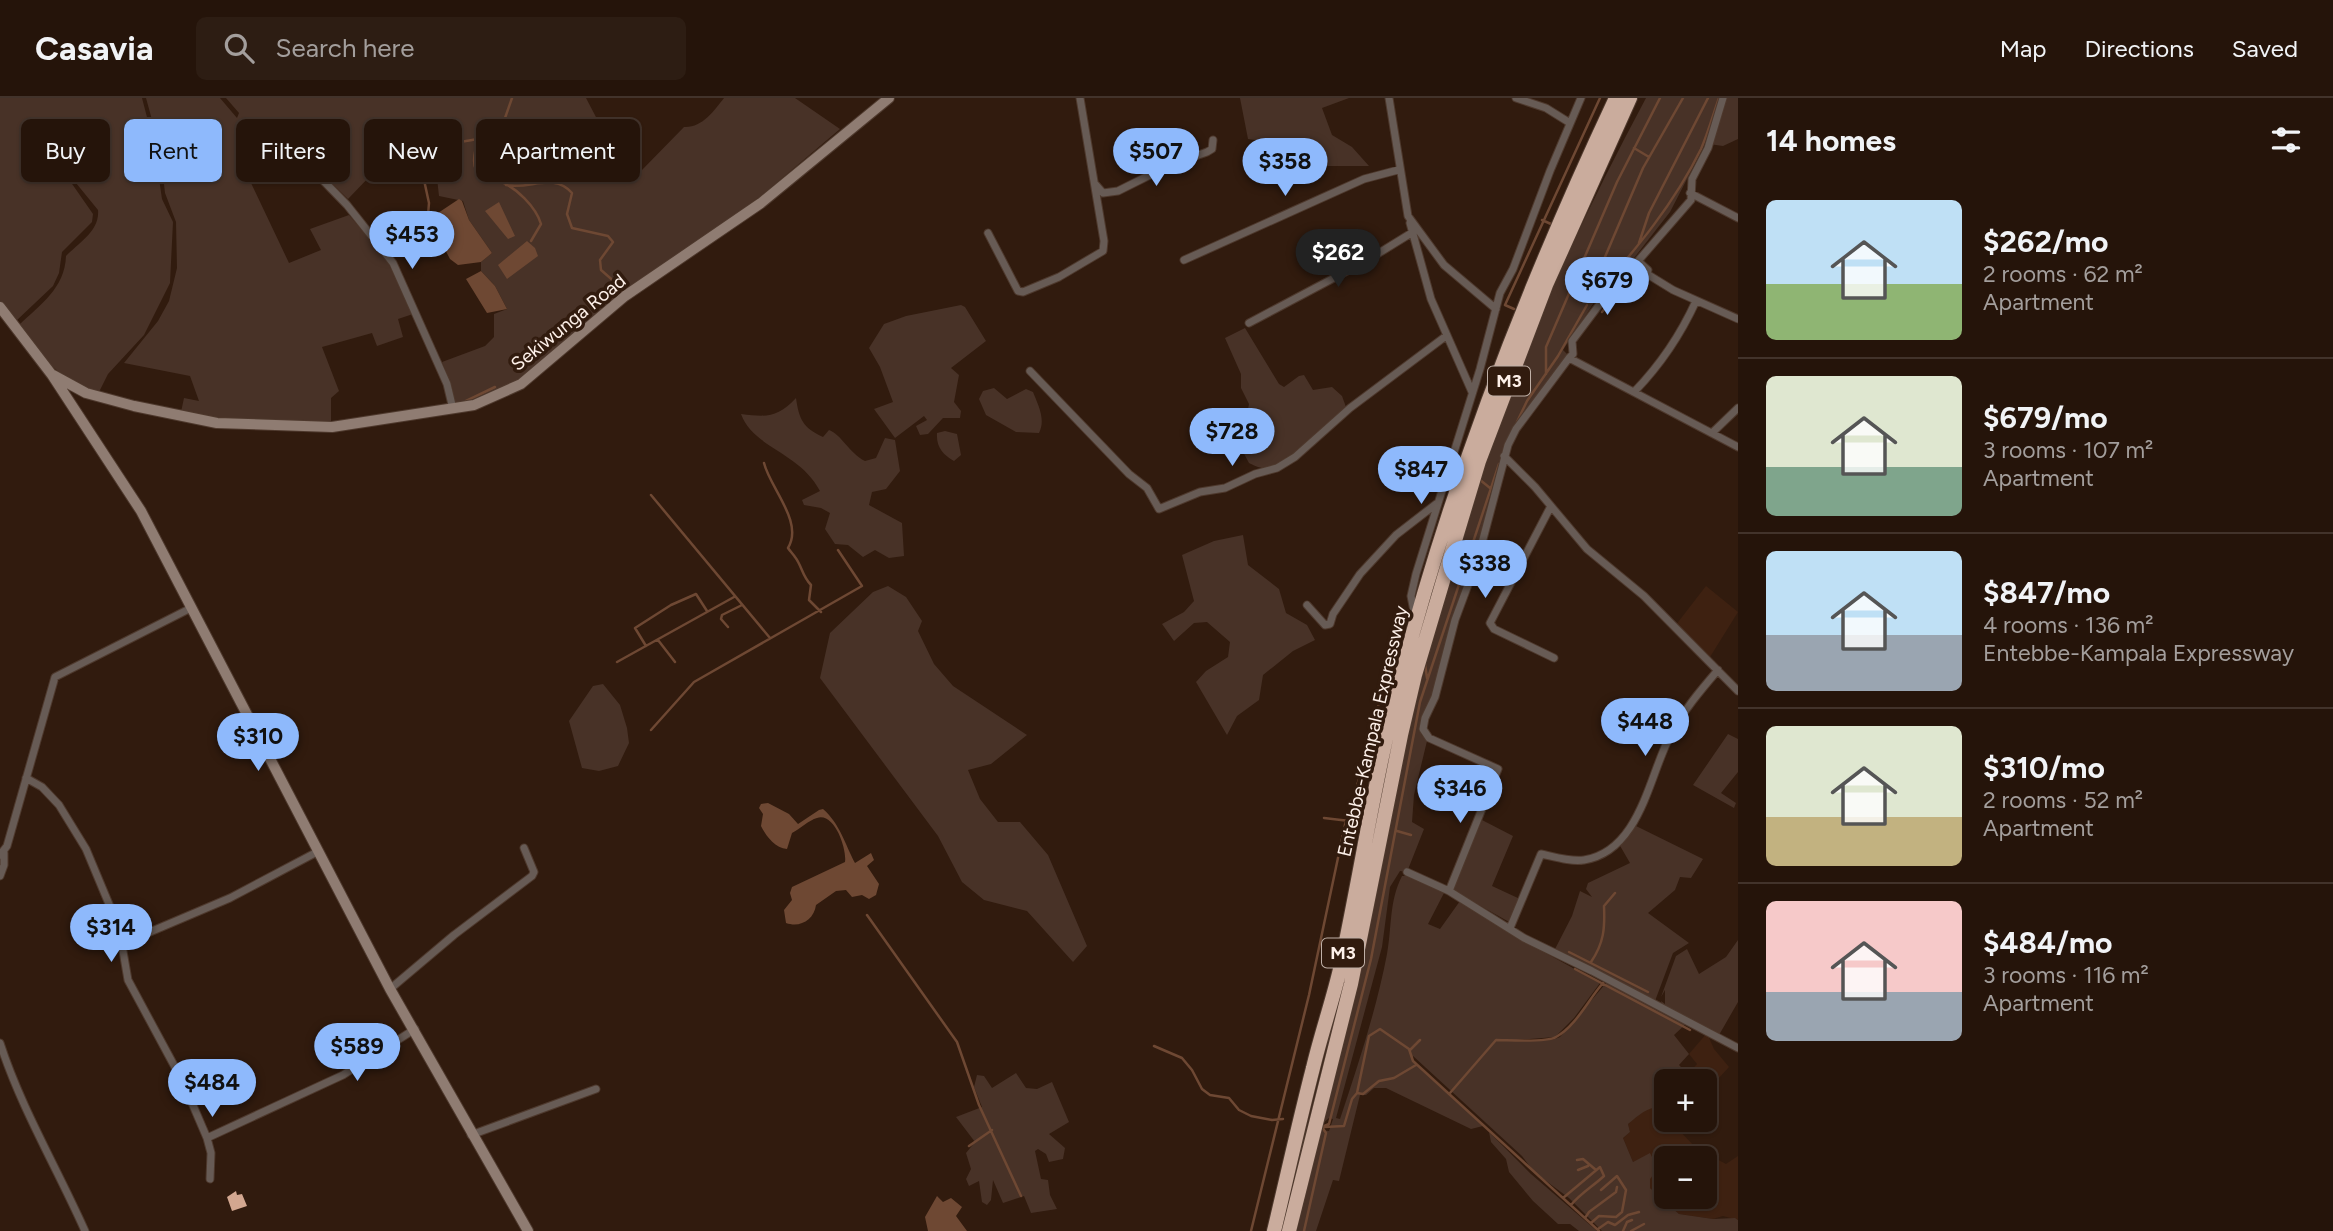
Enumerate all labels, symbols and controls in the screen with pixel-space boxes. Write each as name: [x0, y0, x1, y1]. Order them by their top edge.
search box: [196, 17, 686, 80]
text: Casavia: [35, 29, 154, 68]
icon: search: [220, 29, 258, 67]
text: Search here: [276, 32, 415, 64]
text: Map: [2000, 34, 2046, 63]
text: Directions: [2084, 34, 2194, 63]
text: Saved: [2232, 34, 2298, 63]
chip: Buy: [21, 119, 110, 182]
chip: Rent: [124, 119, 222, 182]
chip: Filters: [236, 119, 350, 182]
chip: New: [364, 119, 462, 182]
chip: Apartment: [476, 119, 640, 182]
icon: filters: [2267, 121, 2305, 159]
text: 14 homes: [1766, 122, 1896, 159]
pin: $507: [1115, 129, 1197, 188]
text: $507: [1129, 137, 1183, 165]
pin: $358: [1244, 139, 1326, 198]
text: $358: [1259, 147, 1311, 175]
pin: $453: [371, 212, 453, 271]
text: $453: [385, 220, 439, 248]
text: $262/mo: [1983, 223, 2108, 260]
icon: home: [1822, 228, 1906, 312]
pin: $262: [1297, 230, 1379, 289]
text: $262: [1312, 238, 1364, 266]
pin: $679: [1566, 258, 1648, 317]
text: 2 rooms · 62 m²: [1983, 260, 2143, 288]
text: $679: [1581, 266, 1633, 294]
street label: Sekiwunga Road: [506, 269, 630, 376]
text: Apartment: [1983, 288, 2094, 316]
road number: M3: [1488, 366, 1530, 396]
text: $679/mo: [1983, 399, 2108, 436]
icon: home: [1822, 404, 1906, 488]
pin: $728: [1191, 408, 1273, 468]
text: $728: [1206, 417, 1258, 445]
text: 3 rooms · 107 m²: [1983, 436, 2153, 464]
pin: $847: [1380, 446, 1462, 506]
text: $847: [1394, 455, 1448, 483]
text: Apartment: [1983, 464, 2094, 492]
pin: $338: [1444, 540, 1526, 600]
text: $338: [1459, 549, 1511, 577]
text: $847/mo: [1983, 574, 2110, 611]
icon: home: [1822, 579, 1906, 663]
street label: Entebbe-Kampala Expressway: [1332, 603, 1413, 859]
text: 4 rooms · 136 m²: [1983, 611, 2154, 639]
text: Entebbe-Kampala Expressway: [1983, 639, 2294, 667]
pin: $448: [1604, 698, 1686, 758]
text: $448: [1617, 707, 1673, 735]
pin: $310: [217, 714, 299, 773]
text: $310: [233, 722, 283, 750]
text: $310/mo: [1983, 749, 2105, 786]
icon: home: [1822, 754, 1906, 838]
pin: $346: [1419, 766, 1501, 825]
text: $346: [1433, 774, 1487, 802]
text: 2 rooms · 52 m²: [1983, 786, 2143, 814]
text: Apartment: [1983, 814, 2094, 842]
pin: $314: [70, 904, 152, 964]
text: $314: [86, 913, 136, 941]
text: $484/mo: [1983, 924, 2113, 961]
icon: home: [1822, 929, 1906, 1013]
road number: M3: [1322, 938, 1364, 968]
text: 3 rooms · 116 m²: [1983, 961, 2149, 989]
text: Apartment: [1983, 989, 2094, 1017]
pin: $589: [316, 1024, 398, 1083]
text: $589: [330, 1032, 384, 1060]
pin: $484: [171, 1060, 253, 1119]
text: $484: [184, 1068, 240, 1096]
map controls: [1654, 1069, 1717, 1209]
button: +: [1654, 1069, 1717, 1132]
button: −: [1654, 1146, 1717, 1209]

